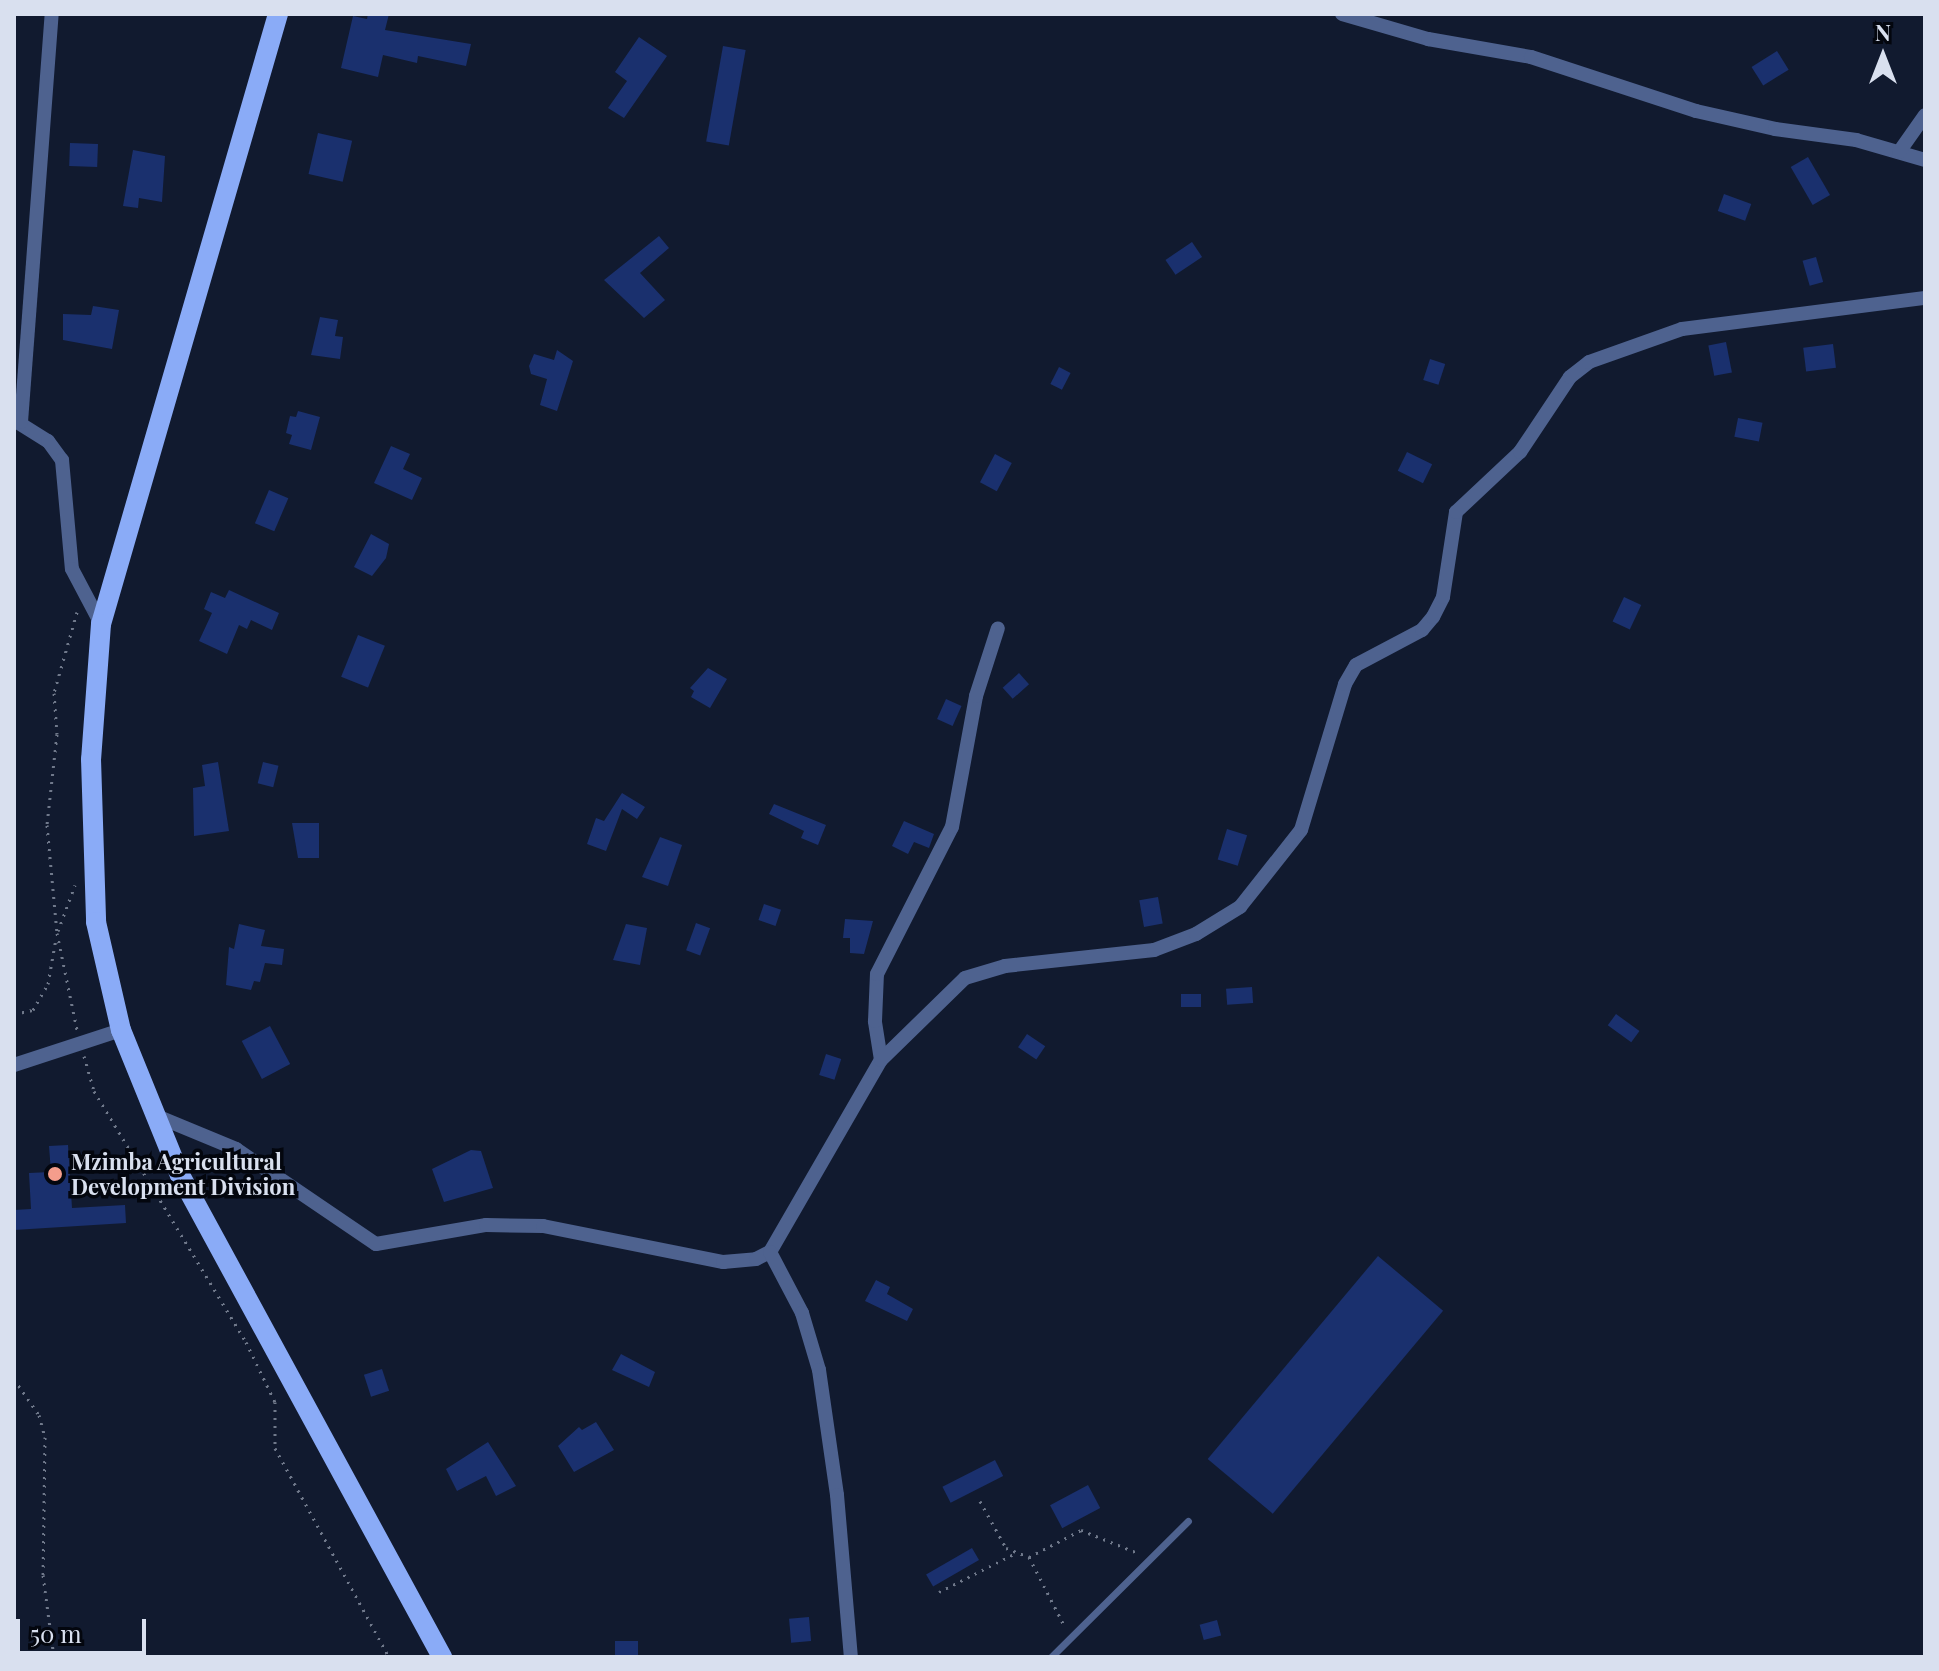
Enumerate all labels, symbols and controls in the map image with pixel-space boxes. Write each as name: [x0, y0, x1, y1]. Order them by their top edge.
north arrow: [1843, 16, 1923, 96]
text: N: [1875, 17, 1891, 47]
place label: Mzimba Agricultural Development Division: [71, 1148, 295, 1200]
marker: Mzimba Agricultural Development Division: [46, 1165, 64, 1183]
scale bar: [20, 1603, 150, 1653]
text: 50 m: [30, 1617, 82, 1649]

